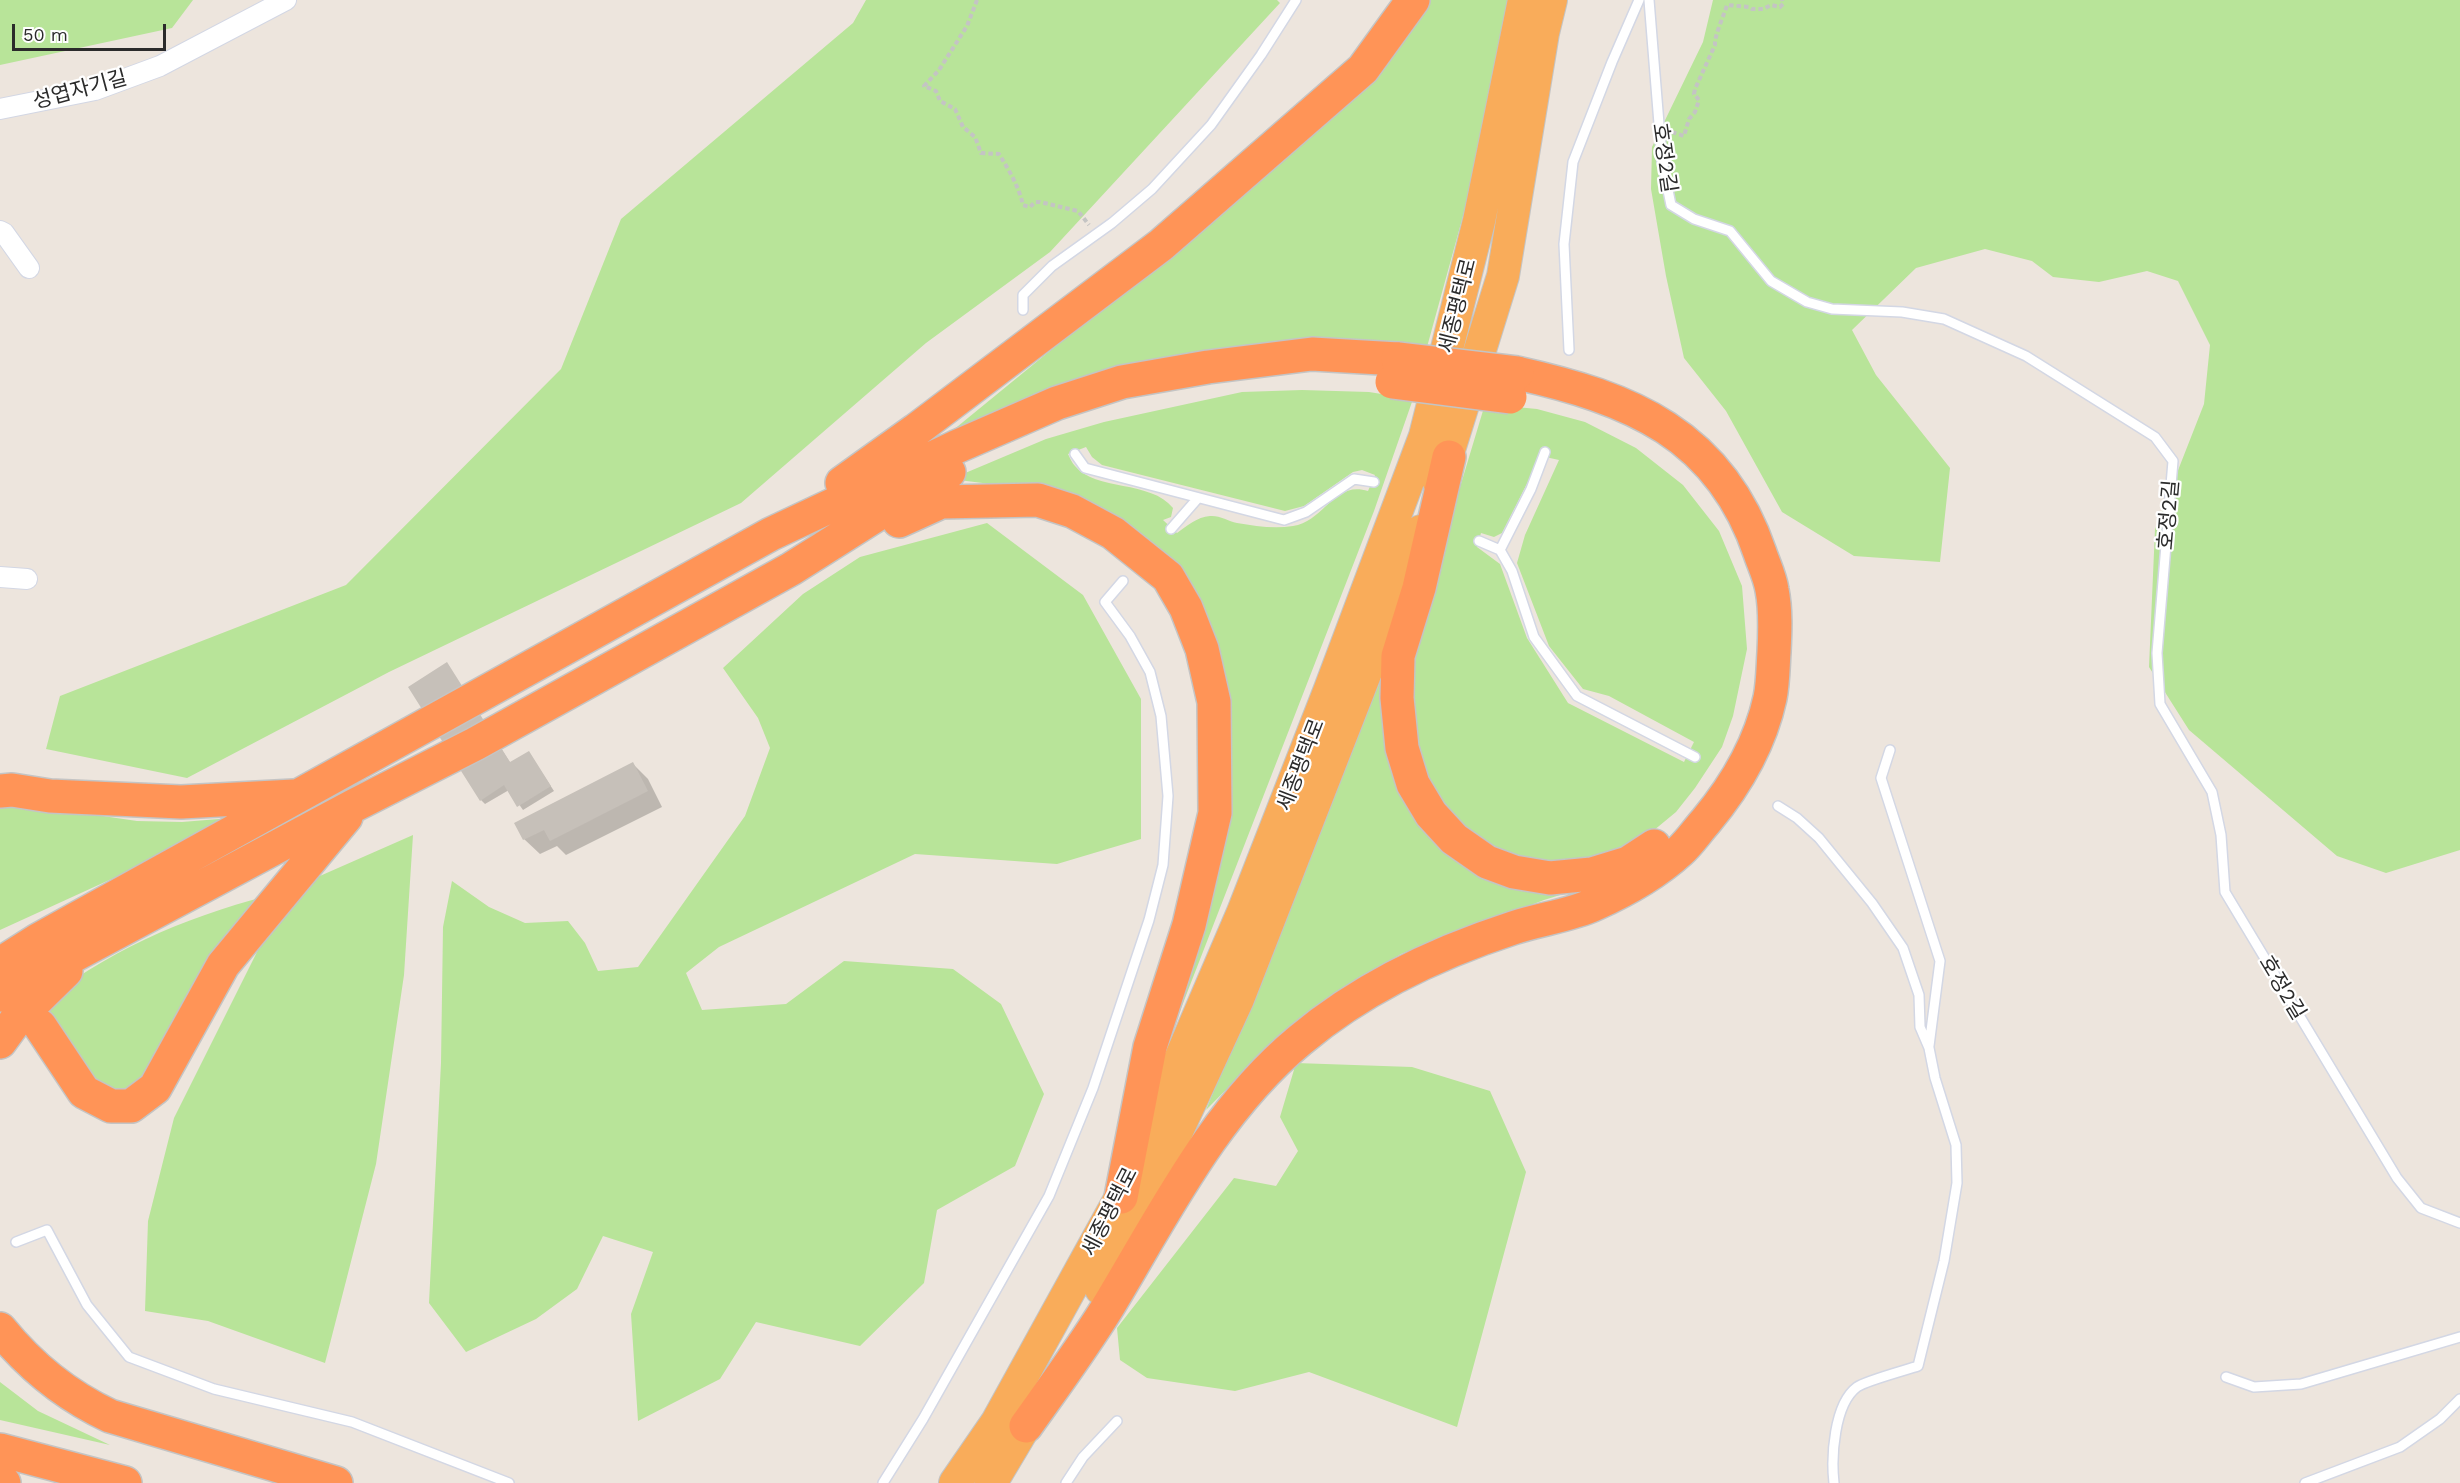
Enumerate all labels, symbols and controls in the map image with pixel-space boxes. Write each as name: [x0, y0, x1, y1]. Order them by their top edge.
scale bar: [15, 12, 170, 50]
text: 50 m: [23, 24, 68, 45]
street label: 성엽자기길: [30, 65, 130, 115]
street label: 호정2길: [1647, 121, 1681, 195]
street label: 세종평택로: [1434, 256, 1482, 356]
street label: 호정2길: [2153, 479, 2185, 551]
street label: 세종평택로: [1272, 715, 1330, 815]
street label: 호정2길: [2253, 951, 2311, 1025]
street label: 세종평택로: [1077, 1163, 1143, 1261]

